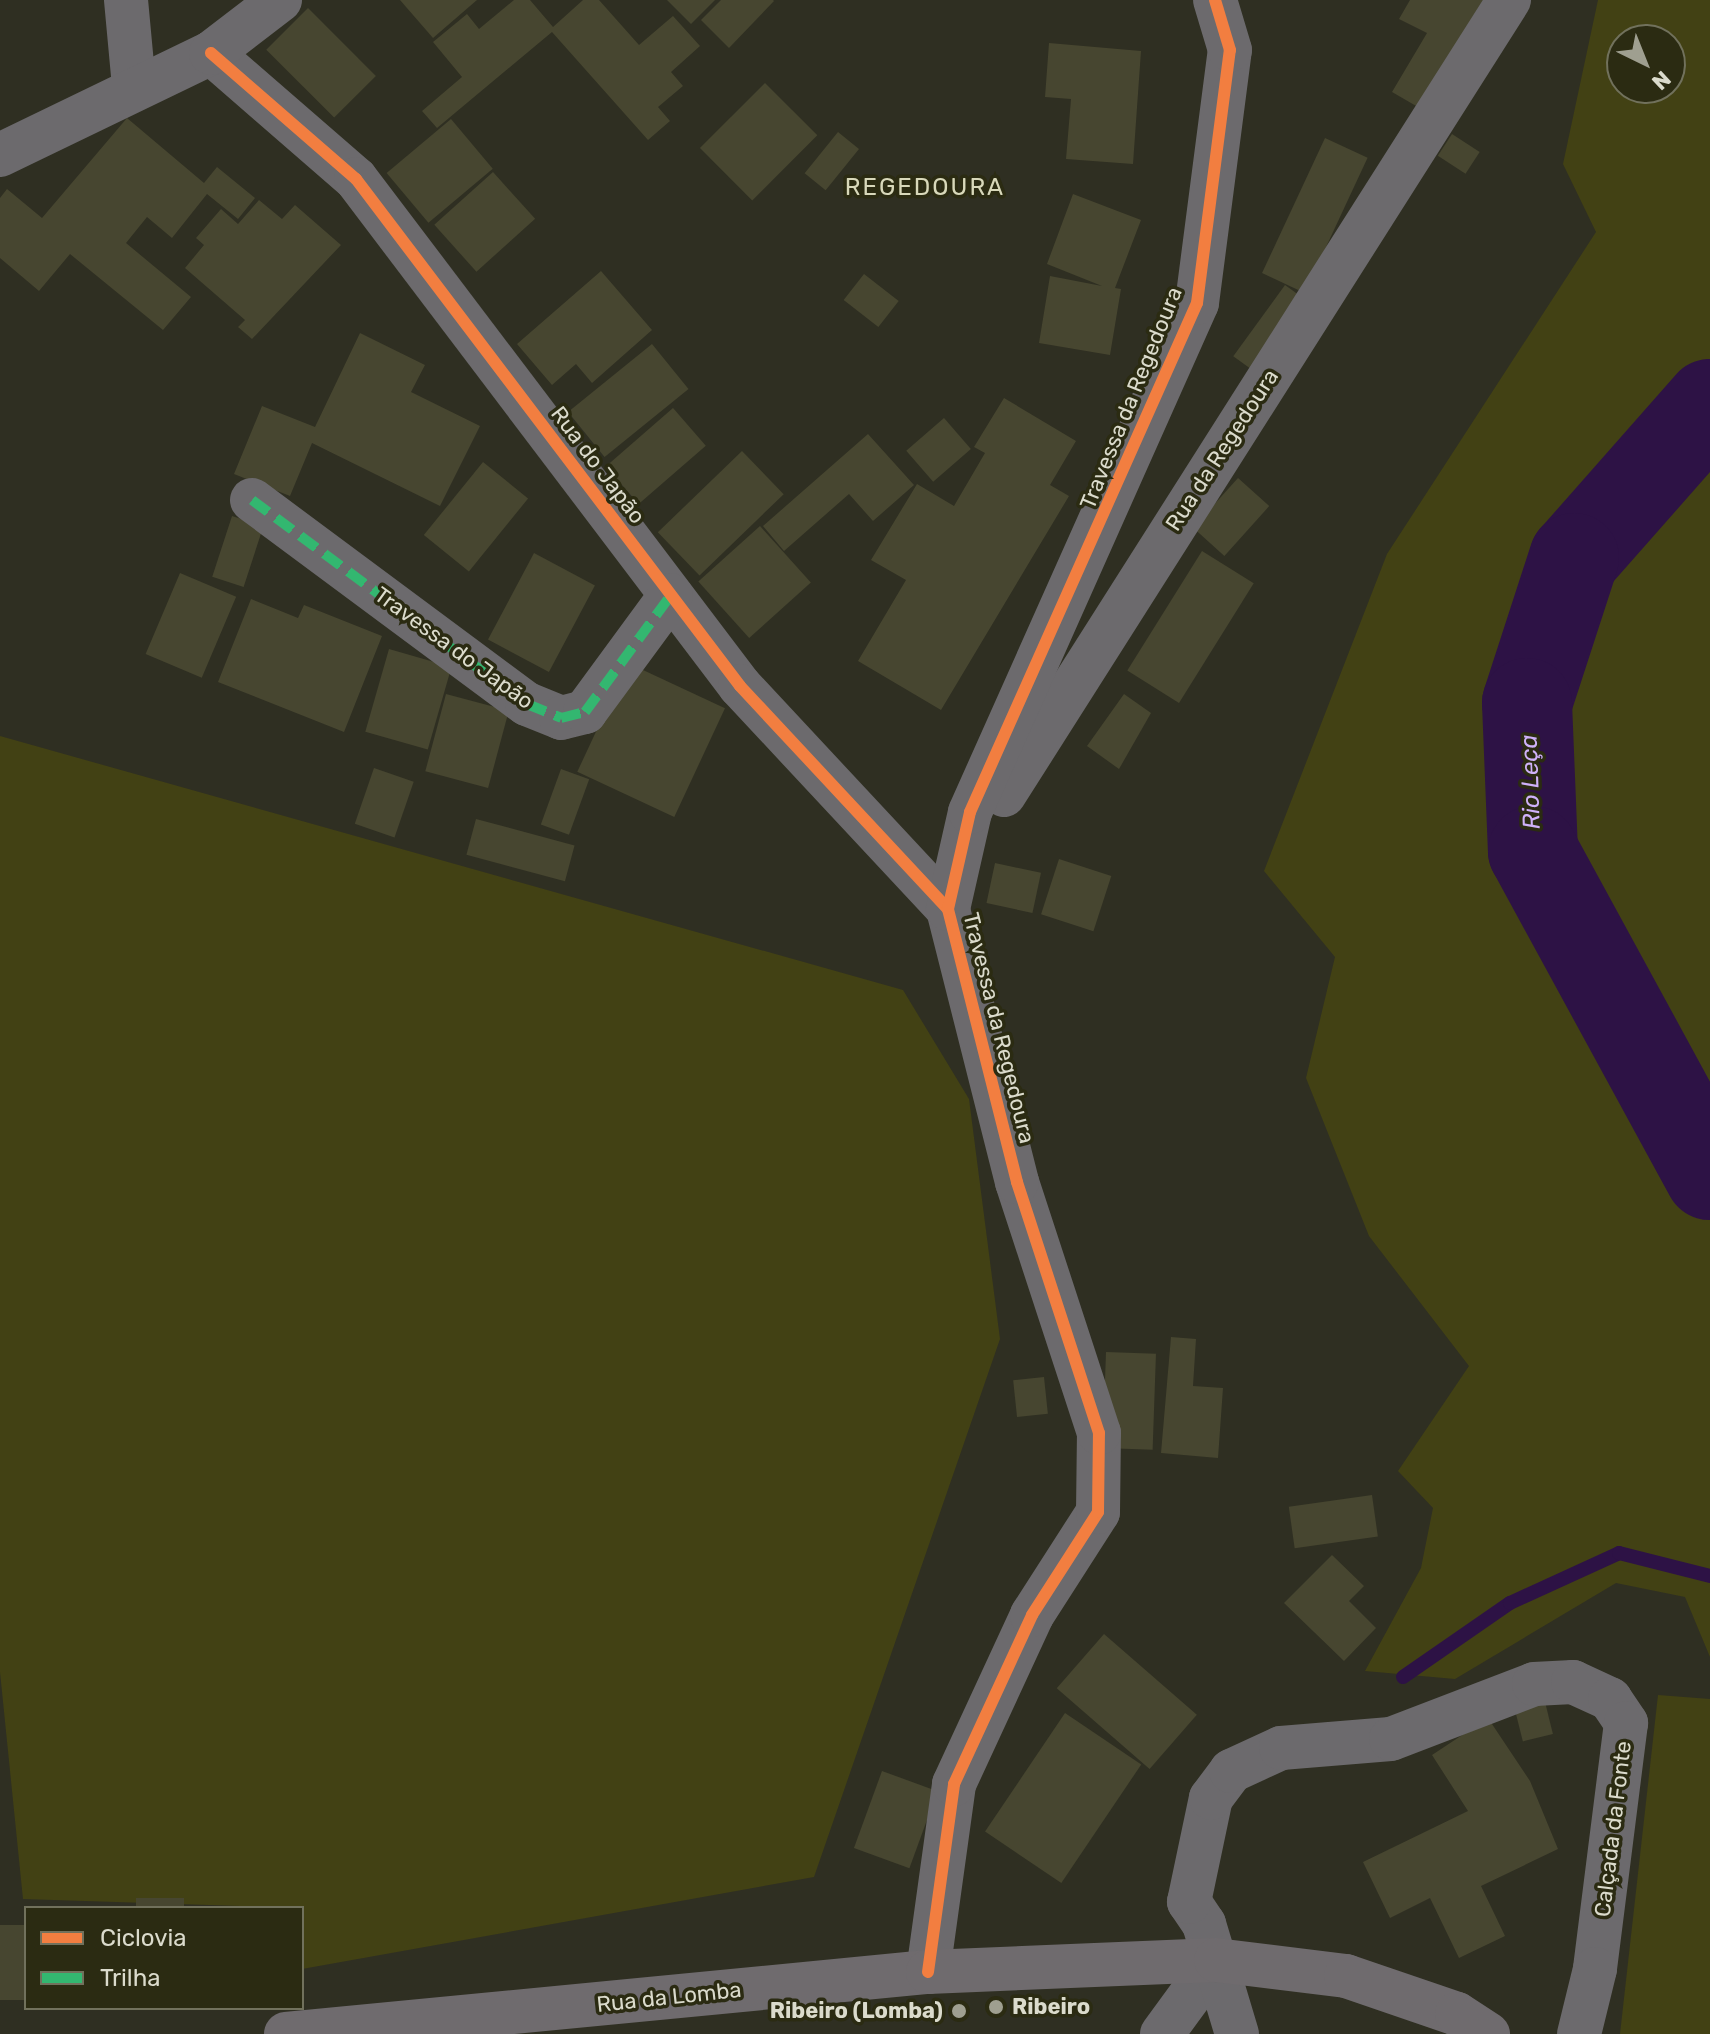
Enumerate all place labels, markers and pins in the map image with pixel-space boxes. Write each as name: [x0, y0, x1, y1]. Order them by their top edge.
place label: Ribeiro: [1012, 1994, 1090, 2020]
place label: Ribeiro (Lomba): [770, 1998, 943, 2024]
marker: Ribeiro: [987, 1998, 1005, 2016]
marker: Ribeiro (Lomba): [950, 2002, 968, 2020]

